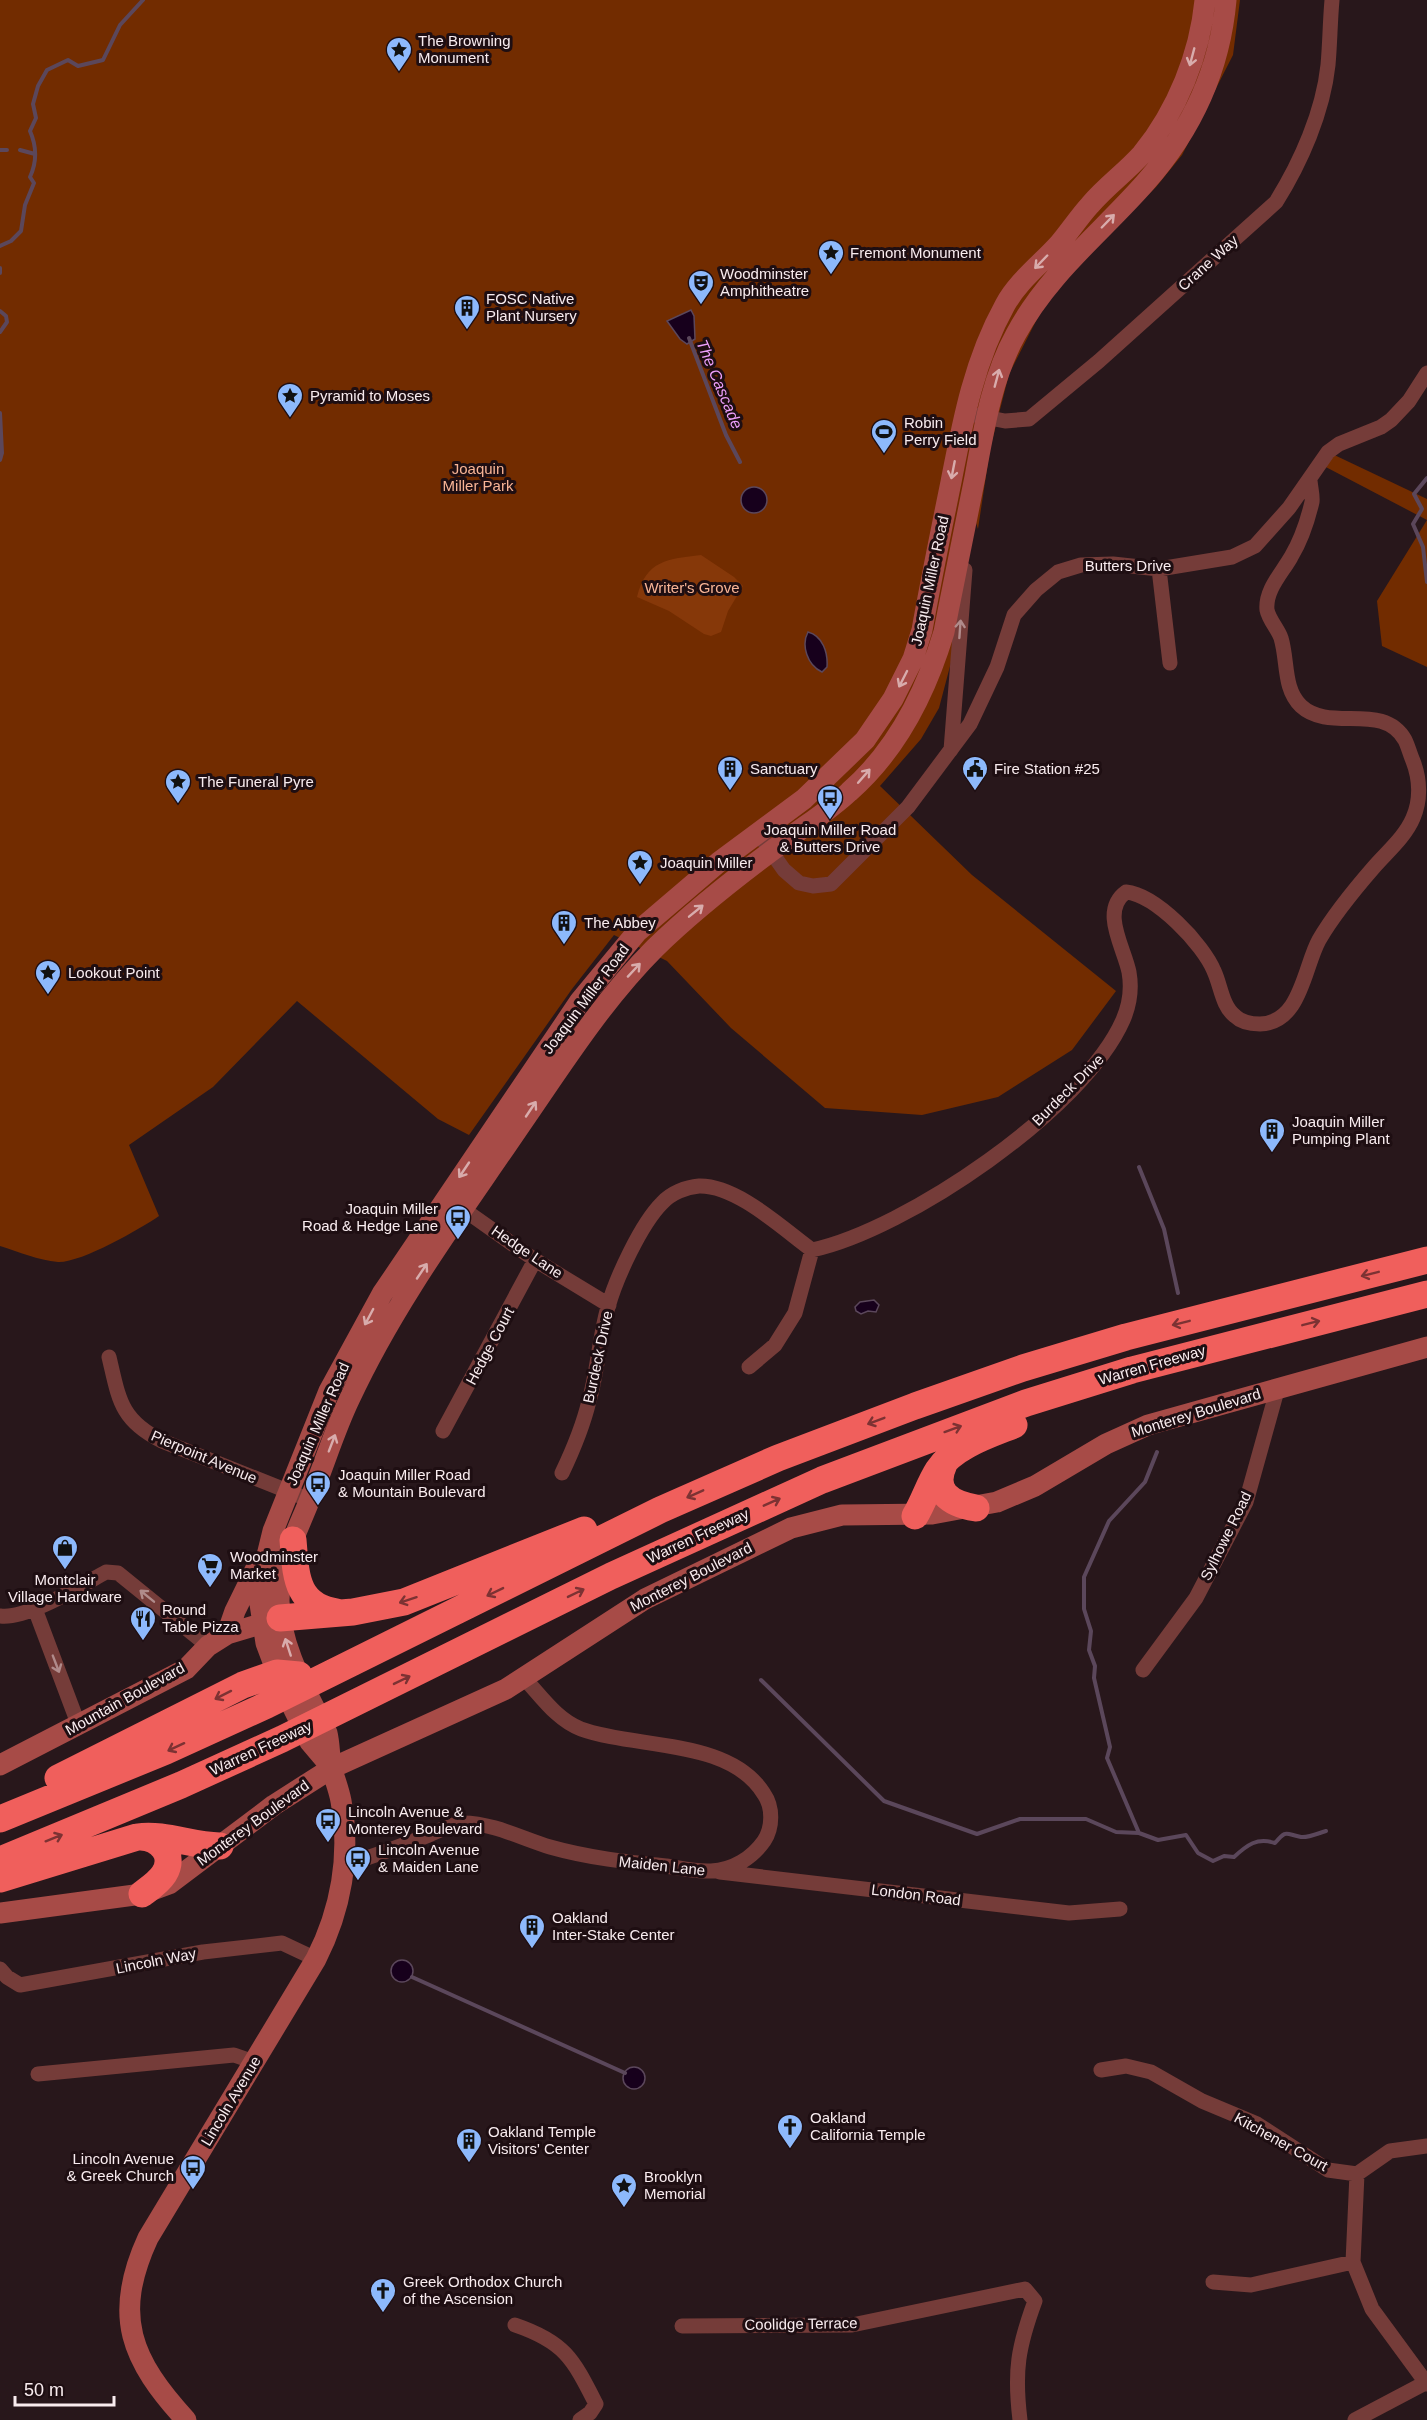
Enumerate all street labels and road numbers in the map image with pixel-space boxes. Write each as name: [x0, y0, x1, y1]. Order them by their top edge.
street label: Crane Way: [1174, 231, 1241, 294]
street label: Joaquin Miller Road: [907, 514, 952, 648]
street label: Butters Drive: [1085, 557, 1171, 574]
street label: Joaquin Miller Road: [539, 941, 632, 1057]
street label: Burdeck Drive: [1028, 1050, 1107, 1129]
street label: Hedge Lane: [489, 1222, 566, 1281]
street label: Hedge Court: [462, 1303, 517, 1387]
street label: Burdeck Drive: [579, 1309, 616, 1405]
street label: Warren Freeway: [1096, 1341, 1208, 1388]
street label: Joaquin Miller Road: [283, 1360, 352, 1488]
street label: Monterey Boulevard: [1129, 1385, 1263, 1440]
street label: Pierpoint Avenue: [149, 1427, 260, 1486]
street label: Sylhowe Road: [1197, 1489, 1254, 1583]
street label: Warren Freeway: [644, 1504, 752, 1567]
street label: Monterey Boulevard: [627, 1539, 754, 1615]
street label: Mountain Boulevard: [62, 1659, 187, 1738]
street label: Warren Freeway: [207, 1716, 315, 1779]
street label: Monterey Boulevard: [193, 1776, 312, 1869]
street label: Maiden Lane: [618, 1853, 706, 1878]
street label: London Road: [870, 1881, 962, 1908]
street label: Lincoln Way: [114, 1944, 198, 1977]
street label: Lincoln Avenue: [197, 2053, 264, 2149]
street label: Kitchener Court: [1232, 2109, 1332, 2175]
street label: Coolidge Terrace: [744, 2314, 858, 2333]

